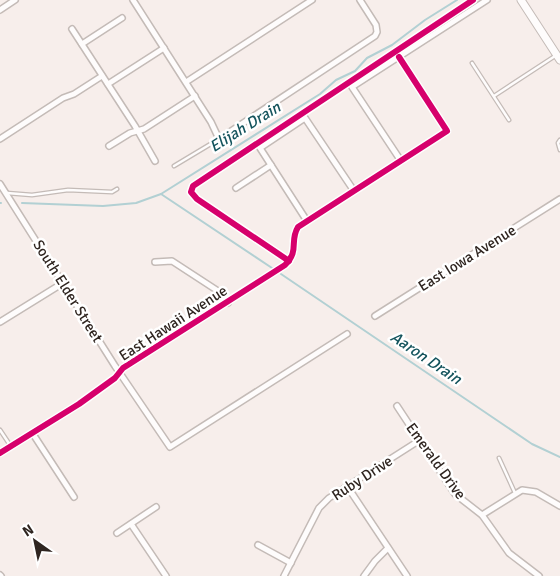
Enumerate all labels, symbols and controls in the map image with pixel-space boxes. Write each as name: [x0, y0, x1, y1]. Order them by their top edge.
water label: Elijah Drain: [206, 97, 285, 157]
street label: East Iowa Avenue: [415, 221, 519, 295]
street label: South Elder Street: [29, 237, 107, 345]
street label: East Hawaii Avenue: [116, 281, 230, 365]
water label: Aaron Drain: [387, 327, 466, 390]
street label: Emerald Drive: [402, 419, 470, 503]
street label: Ruby Drive: [328, 452, 396, 504]
north arrow: [10, 516, 60, 566]
text: N: [19, 521, 37, 540]

